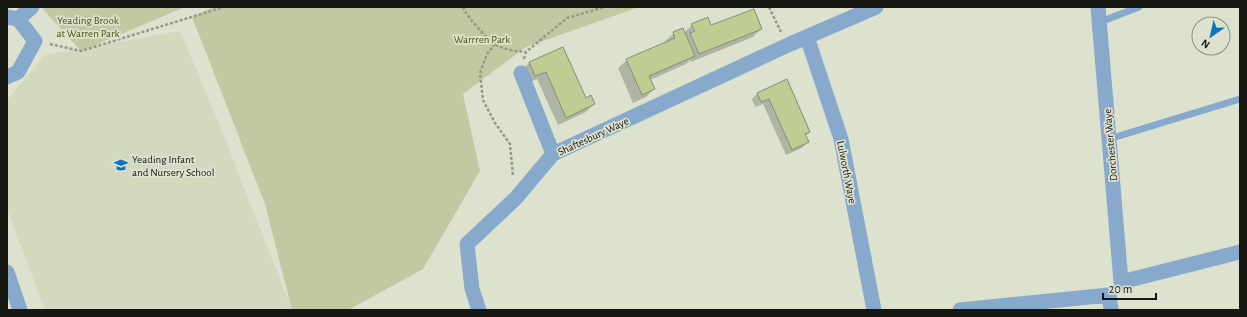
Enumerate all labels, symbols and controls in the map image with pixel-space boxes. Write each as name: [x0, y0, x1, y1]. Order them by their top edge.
park label: Yeading Brook at Warren Park: [56, 15, 120, 39]
north arrow: [1191, 16, 1231, 56]
park label: Warrren Park: [454, 34, 510, 45]
text: N: [1199, 37, 1212, 51]
street label: Dorchester Waye: [1102, 108, 1119, 182]
street label: Shaftesbury Waye: [556, 115, 630, 158]
street label: Lulworth Waye: [835, 140, 858, 204]
place label: Yeading Infant and Nursery School: [132, 154, 214, 178]
school or university icon: Yeading Infant and Nursery School: [113, 157, 129, 173]
scale bar: [1103, 275, 1156, 301]
text: 20 m: [1109, 283, 1132, 295]

